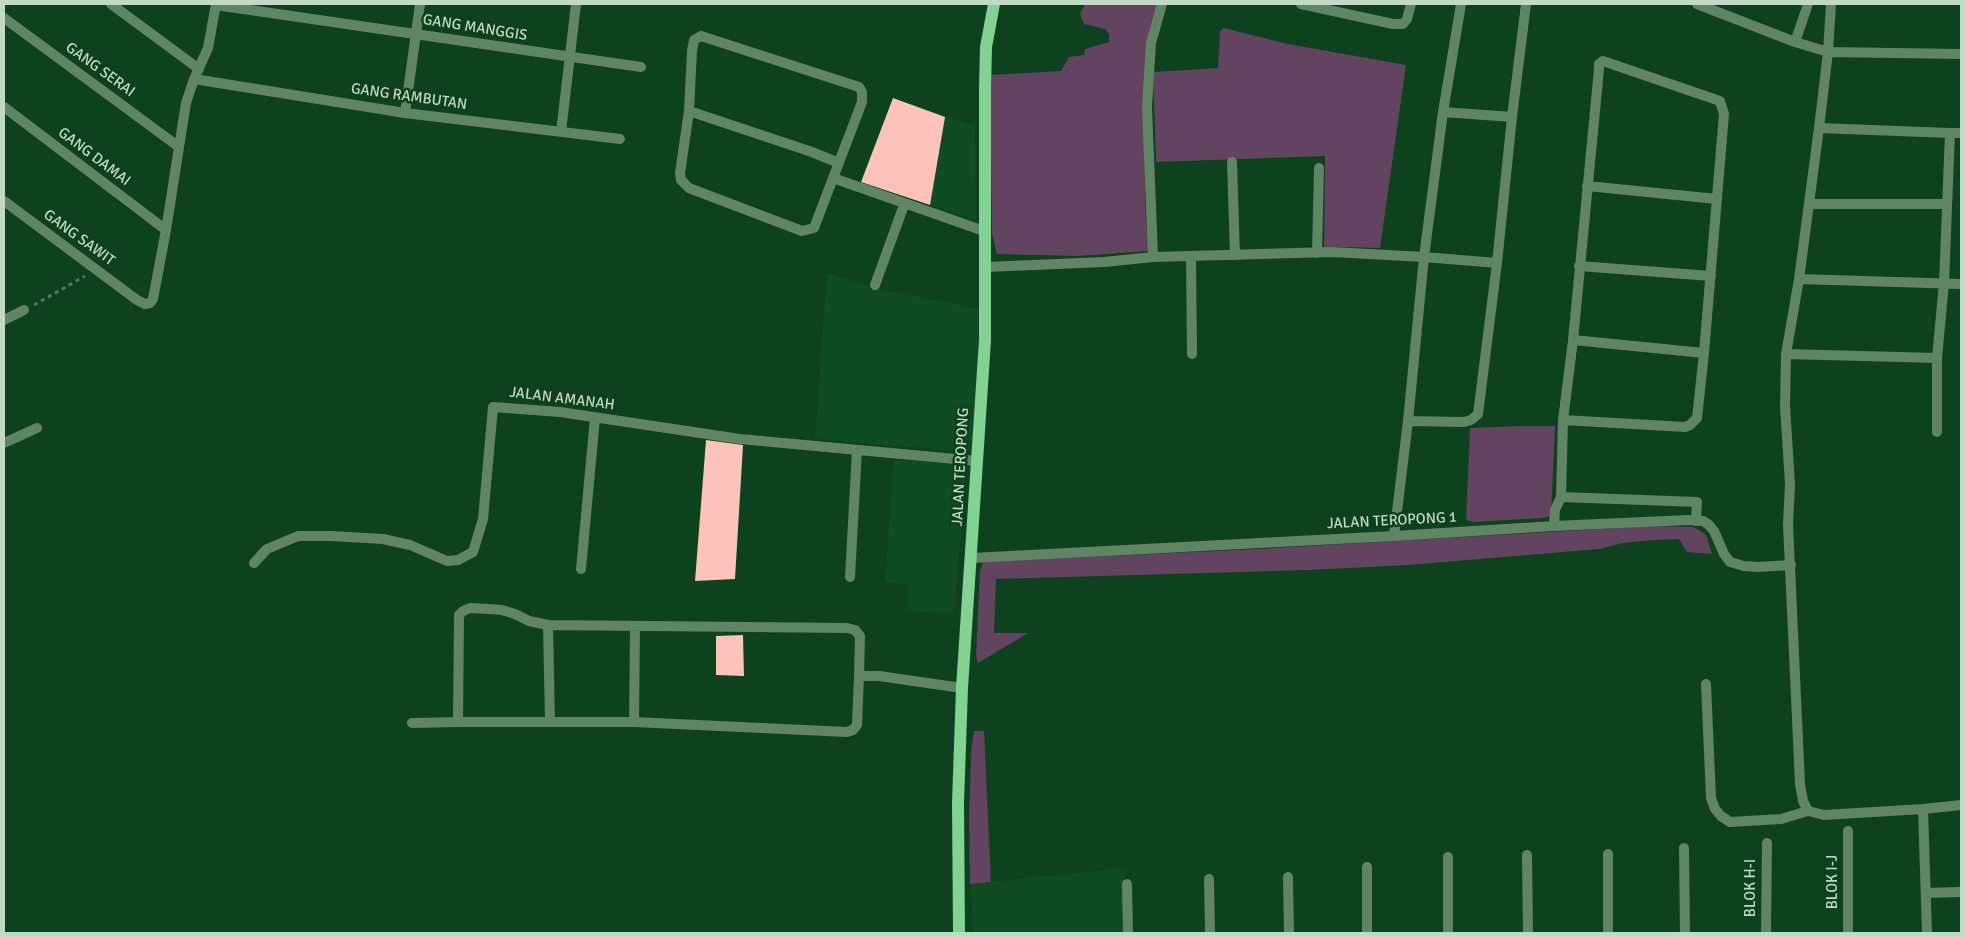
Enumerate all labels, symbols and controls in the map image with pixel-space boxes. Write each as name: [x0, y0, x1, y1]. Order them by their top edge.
street label: GANG MANGGIS: [422, 11, 528, 45]
street label: GANG SERAI: [62, 39, 138, 101]
street label: GANG RAMBUTAN: [350, 80, 468, 114]
street label: GANG DAMAI: [54, 124, 134, 190]
street label: GANG SAWIT: [40, 206, 118, 270]
street label: JALAN AMANAH: [508, 384, 616, 414]
street label: JALAN TEROPONG: [949, 407, 973, 527]
street label: JALAN TEROPONG 1: [1327, 509, 1457, 533]
street label: BLOK I-J: [1824, 855, 1842, 909]
street label: BLOK H-I: [1742, 859, 1760, 917]

